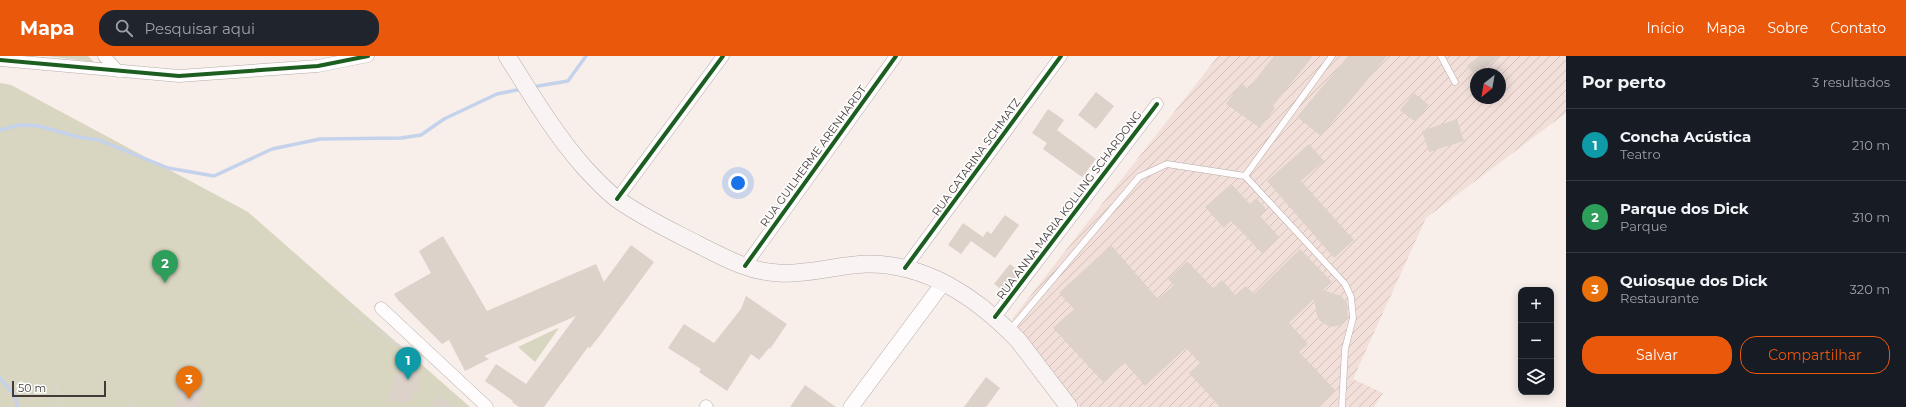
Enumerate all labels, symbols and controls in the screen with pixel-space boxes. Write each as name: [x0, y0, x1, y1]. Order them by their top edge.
search box: [99, 10, 379, 46]
text: Mapa: [20, 17, 75, 40]
icon: search: [113, 17, 135, 39]
text: Pesquisar aqui: [145, 19, 255, 38]
text: Início: [1646, 19, 1684, 37]
text: Mapa: [1706, 19, 1746, 37]
text: Sobre: [1768, 19, 1808, 37]
text: Contato: [1830, 19, 1886, 37]
north arrow: [1470, 68, 1506, 104]
text: Por perto: [1582, 72, 1666, 92]
text: 3 resultados: [1812, 74, 1890, 90]
street label: RUA GUILHERME ARENHARDT: [757, 82, 869, 229]
street label: RUA CATARINA SCHMATZ: [929, 95, 1023, 219]
street label: RUA ANNA MARIA KOLLING SCHARDONG: [993, 108, 1145, 302]
text: Concha Acústica: [1620, 127, 1751, 146]
text: 1: [1592, 137, 1598, 153]
text: 210 m: [1852, 137, 1890, 153]
text: Teatro: [1620, 146, 1661, 162]
your location: [728, 173, 748, 193]
text: Parque dos Dick: [1620, 199, 1749, 218]
text: 2: [1591, 209, 1599, 225]
text: 310 m: [1852, 209, 1890, 225]
text: Parque: [1620, 218, 1667, 234]
pin: 2: [152, 250, 178, 283]
text: Quiosque dos Dick: [1620, 271, 1768, 290]
text: 3: [1591, 281, 1599, 297]
text: 320 m: [1850, 281, 1890, 297]
map controls: [1518, 287, 1554, 395]
button: +: [1518, 287, 1554, 323]
text: Restaurante: [1620, 290, 1699, 306]
button: −: [1518, 323, 1554, 359]
button: Salvar: [1582, 336, 1732, 374]
button: Compartilhar: [1740, 336, 1890, 374]
pin: 1: [395, 347, 421, 380]
button: layers: [1518, 359, 1554, 395]
pin: 3: [176, 366, 202, 399]
scale bar: [12, 379, 106, 398]
text: 50 m: [18, 381, 46, 395]

